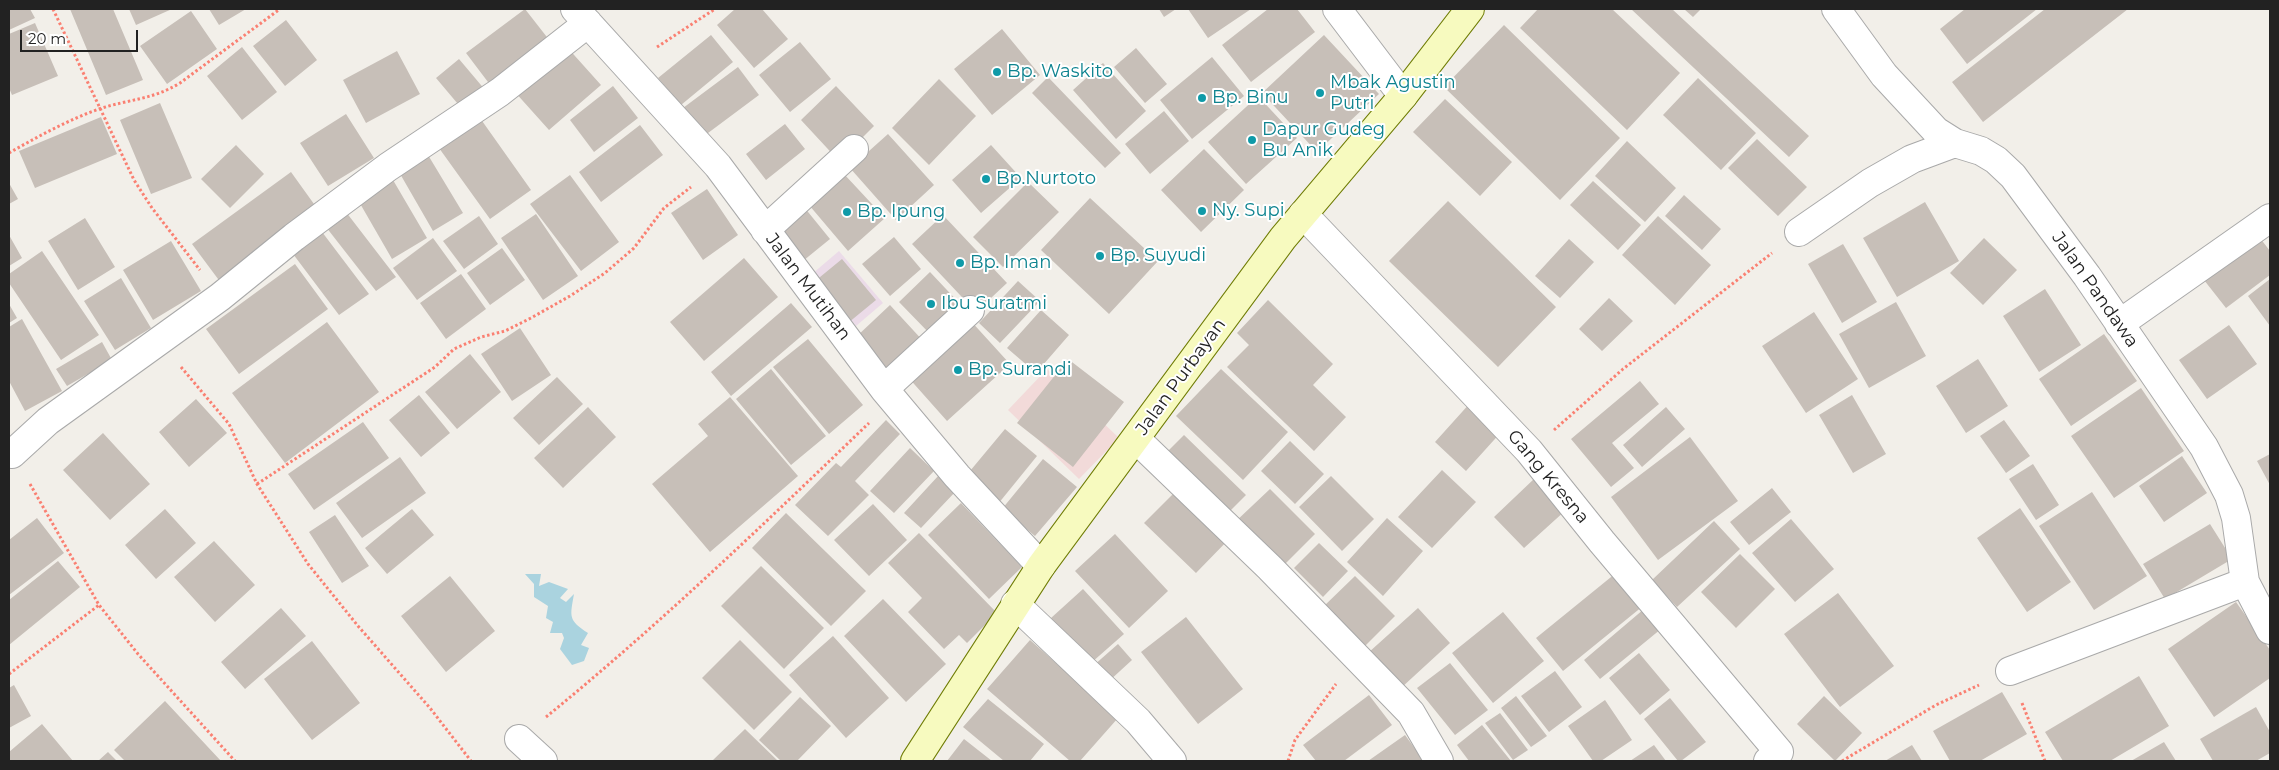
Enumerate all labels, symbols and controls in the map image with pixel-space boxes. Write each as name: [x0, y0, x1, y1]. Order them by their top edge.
scale bar: [22, 20, 140, 52]
text: 20 m: [28, 29, 66, 48]
place label: Bp. Waskito: [1007, 61, 1113, 83]
marker: Bp. Waskito: [991, 66, 1003, 78]
place label: Mbak Agustin Putri: [1330, 72, 1456, 115]
place label: Bp. Binu: [1212, 87, 1289, 109]
marker: Mbak Agustin Putri: [1314, 87, 1326, 99]
marker: Bp. Binu: [1196, 92, 1208, 104]
place label: Dapur Gudeg Bu Anik: [1262, 119, 1385, 162]
marker: Dapur Gudeg Bu Anik: [1246, 134, 1258, 146]
place label: Bp.Nurtoto: [996, 168, 1096, 190]
marker: Bp.Nurtoto: [980, 173, 992, 185]
place label: Ny. Supi: [1212, 200, 1285, 222]
place label: Bp. Ipung: [857, 201, 945, 223]
marker: Ny. Supi: [1196, 205, 1208, 217]
marker: Bp. Ipung: [841, 206, 853, 218]
street label: Jalan Pandawa: [2047, 228, 2143, 352]
street label: Jalan Mutihan: [761, 229, 855, 345]
place label: Bp. Suyudi: [1110, 245, 1206, 267]
marker: Bp. Suyudi: [1094, 250, 1106, 262]
place label: Bp. Iman: [970, 252, 1051, 274]
marker: Bp. Iman: [954, 257, 966, 269]
place label: Ibu Suratmi: [941, 293, 1047, 315]
marker: Ibu Suratmi: [925, 298, 937, 310]
street label: Jalan Purbayan: [1132, 315, 1230, 439]
place label: Bp. Surandi: [968, 359, 1072, 381]
marker: Bp. Surandi: [952, 364, 964, 376]
street label: Gang Kresna: [1503, 426, 1593, 528]

